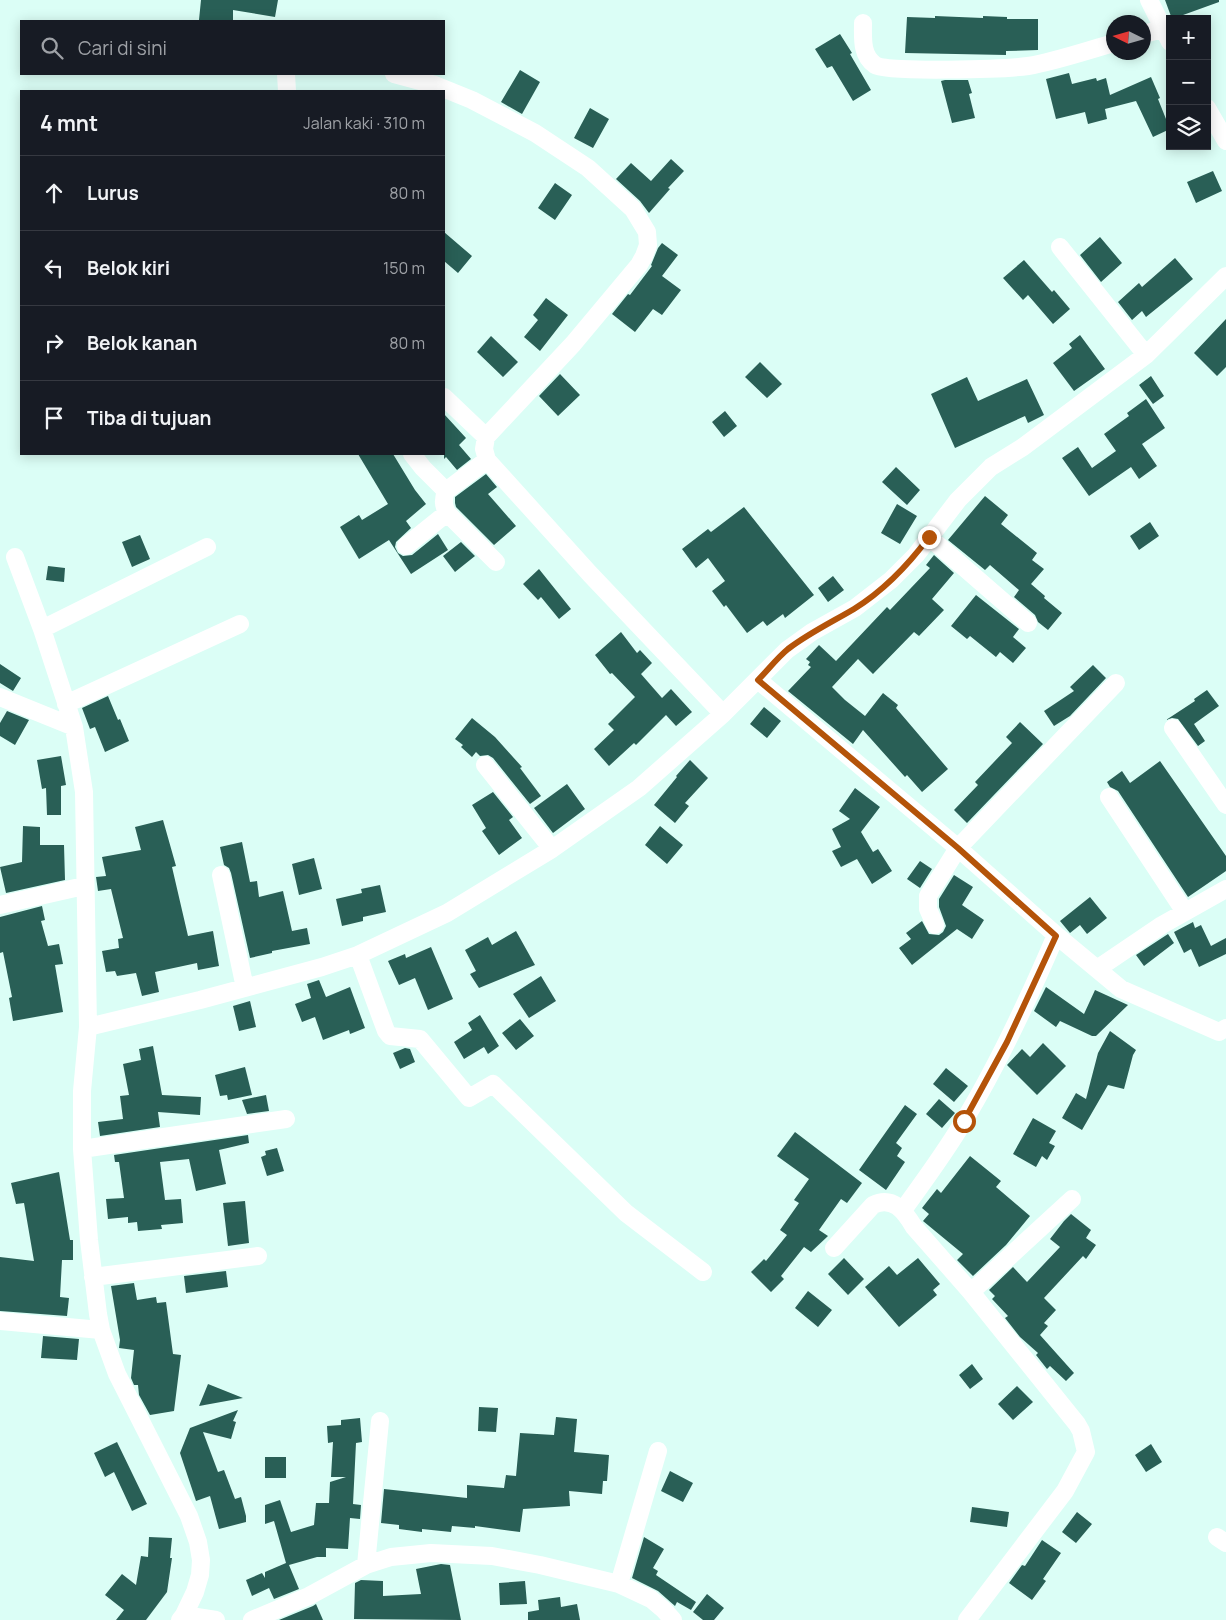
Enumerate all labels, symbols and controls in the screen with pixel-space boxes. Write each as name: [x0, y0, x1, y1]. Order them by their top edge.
north arrow: [1106, 15, 1151, 60]
map controls: [1166, 15, 1211, 150]
button: +: [1166, 15, 1211, 60]
search box: [20, 20, 445, 75]
icon: search: [38, 34, 66, 62]
text: Cari di sini: [78, 35, 167, 61]
button: −: [1166, 60, 1211, 105]
button: layers: [1166, 105, 1211, 150]
text: 4 mnt: [40, 109, 98, 137]
text: Jalan kaki · 310 m: [303, 112, 425, 134]
icon: ahead: [40, 179, 68, 207]
text: Lurus: [87, 180, 139, 206]
text: 80 m: [389, 182, 425, 204]
icon: left: [40, 254, 68, 282]
text: Belok kiri: [87, 255, 170, 281]
text: 150 m: [383, 257, 425, 279]
icon: right: [40, 329, 68, 357]
text: Belok kanan: [87, 330, 197, 356]
text: 80 m: [389, 332, 425, 354]
icon: arrive: [40, 404, 68, 432]
text: Tiba di tujuan: [87, 405, 211, 431]
route end: [918, 526, 941, 549]
route start: [953, 1110, 976, 1133]

